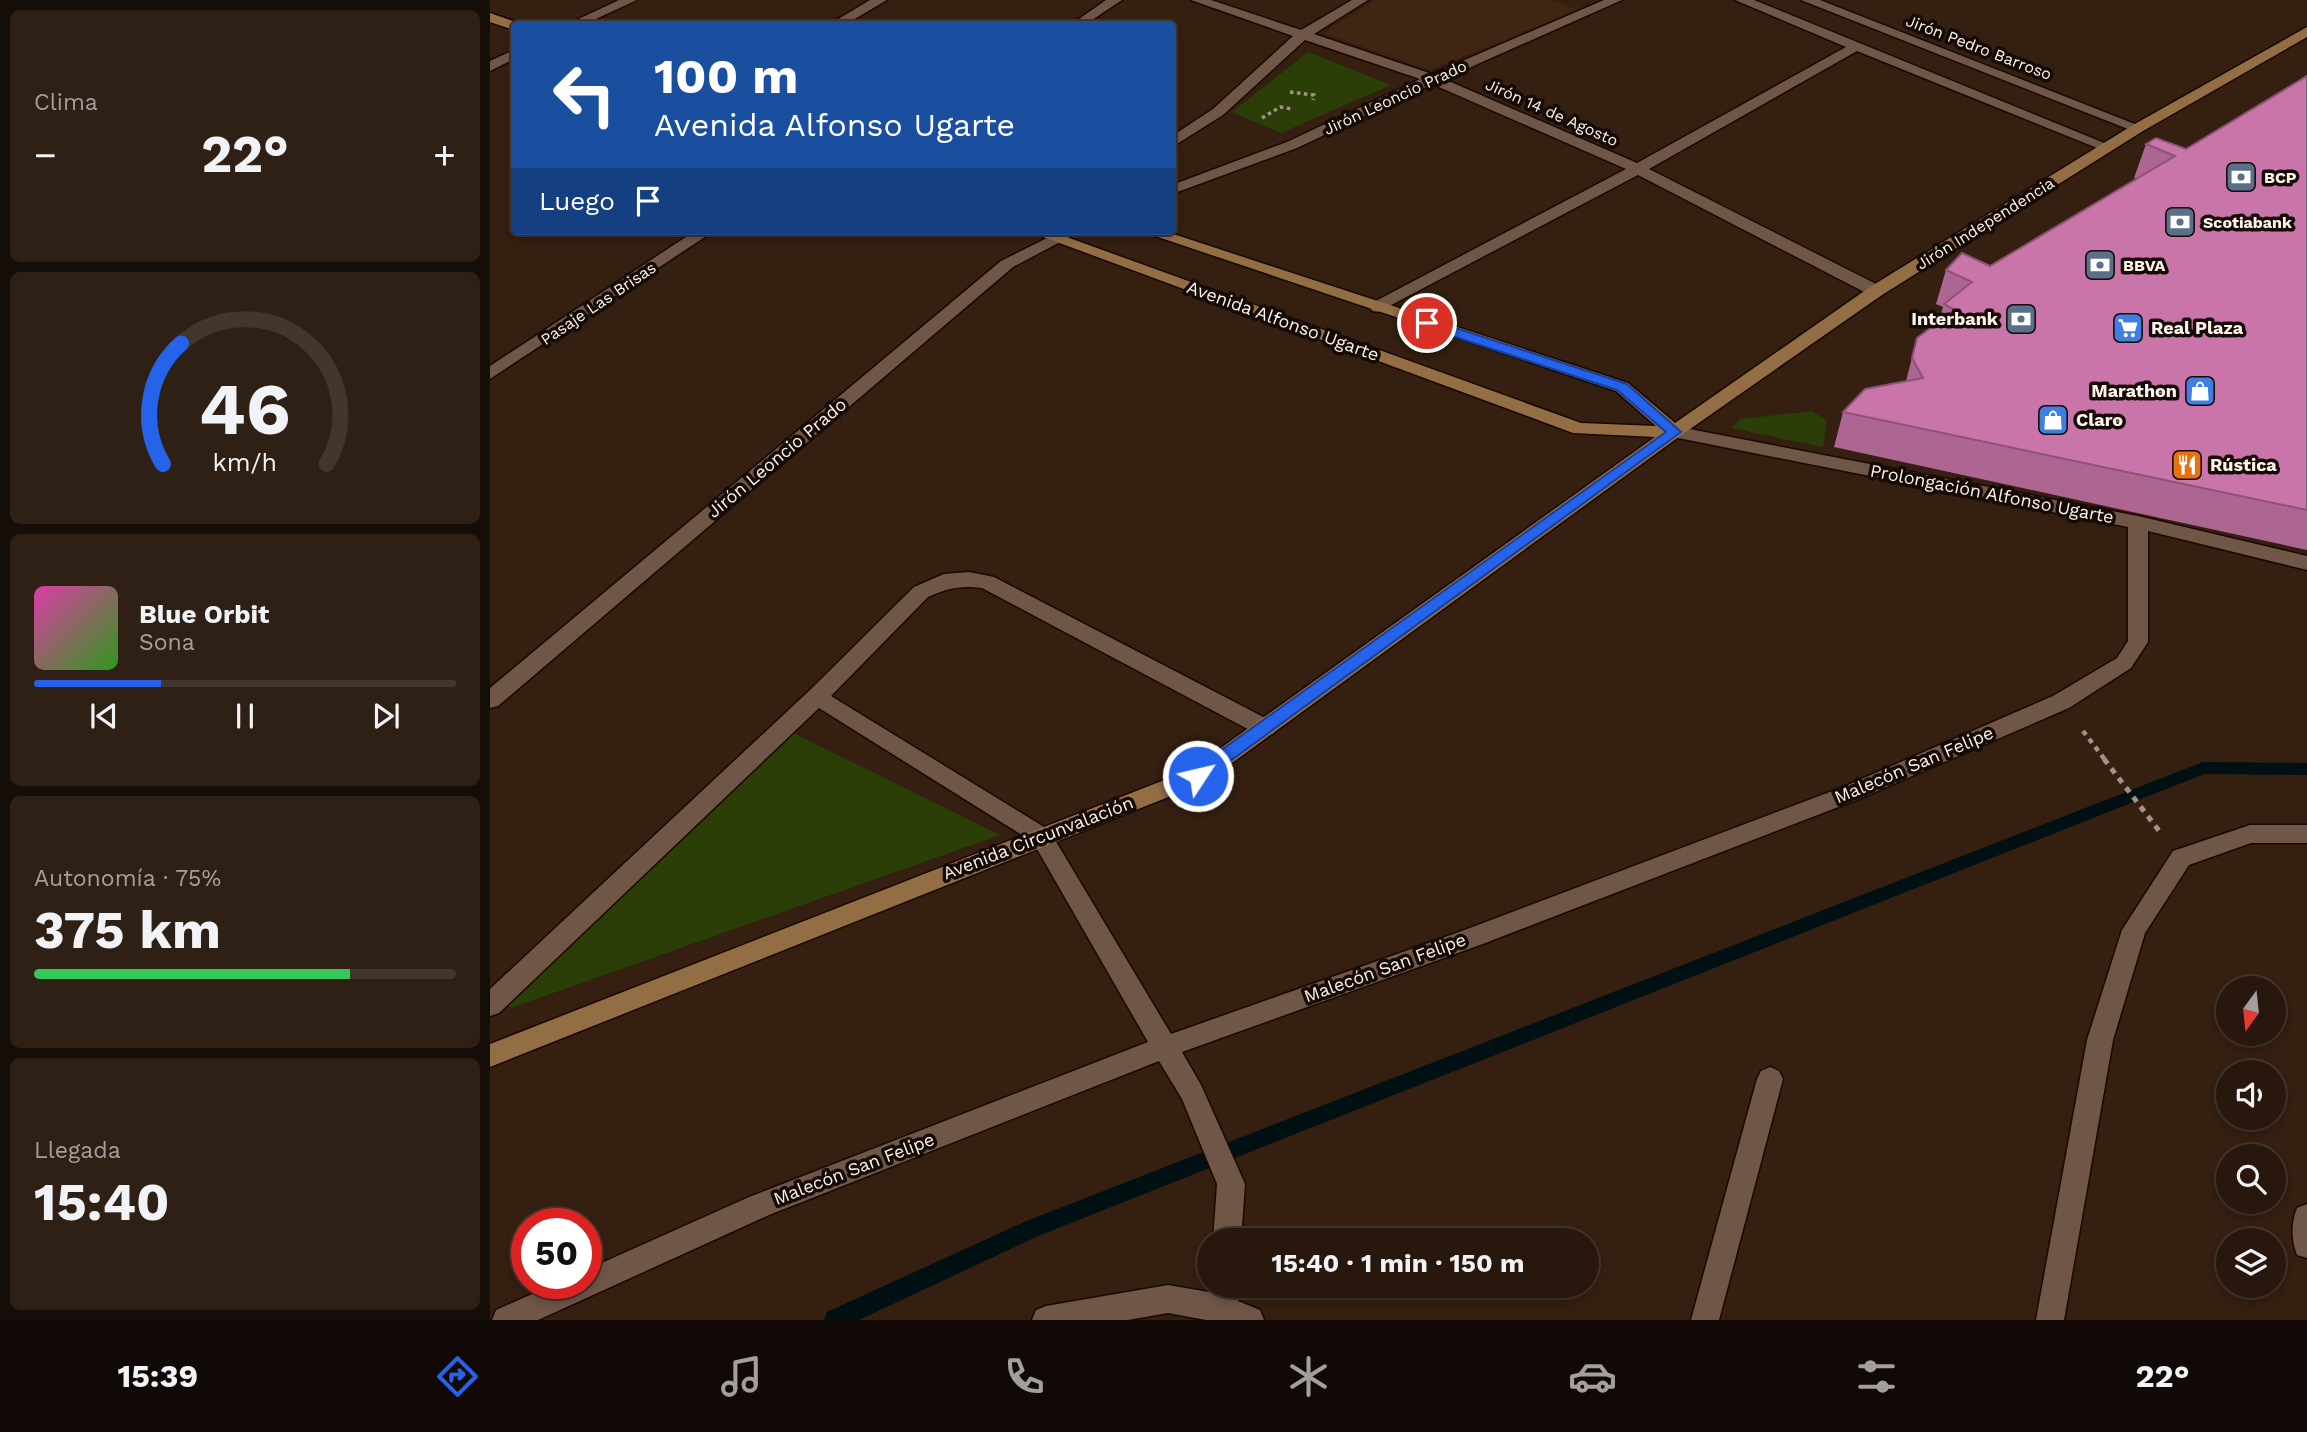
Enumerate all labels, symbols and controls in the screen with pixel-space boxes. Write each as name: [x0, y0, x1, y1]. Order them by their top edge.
street label: Jirón Pedro Barroso: [1903, 11, 2054, 84]
text: 100 m: [654, 47, 798, 105]
icon: left: [539, 49, 630, 140]
street label: Jirón Leoncio Prado: [1321, 56, 1470, 139]
street label: Jirón 14 de Agosto: [1483, 75, 1621, 150]
text: Clima: [34, 89, 98, 116]
text: Avenida Alfonso Ugarte: [654, 106, 1015, 144]
text: 22°: [201, 124, 289, 185]
text: −: [34, 133, 57, 177]
text: +: [433, 133, 456, 177]
bank icon: BCP: [2224, 160, 2258, 194]
place label: BCP: [2264, 168, 2297, 187]
street label: Jirón Independencia: [1913, 173, 2058, 274]
icon: arrive: [629, 182, 667, 220]
text: Luego: [539, 186, 615, 216]
bank icon: Scotiabank: [2163, 205, 2197, 239]
place label: Scotiabank: [2203, 213, 2292, 232]
bank icon: BBVA: [2083, 248, 2117, 282]
place label: BBVA: [2123, 256, 2166, 275]
street label: Pasaje Las Brisas: [537, 258, 660, 349]
street label: Avenida Alfonso Ugarte: [1184, 276, 1382, 365]
pin: [1397, 293, 1457, 353]
bank icon: Interbank: [2004, 302, 2038, 336]
icon: arrive: [1408, 304, 1446, 342]
place label: Interbank: [1911, 308, 1999, 329]
supermarket icon: Real Plaza: [2111, 311, 2145, 345]
place label: Real Plaza: [2151, 317, 2244, 338]
text: 46: [199, 366, 291, 452]
shop icon: Marathon: [2183, 374, 2217, 408]
place label: Marathon: [2091, 380, 2177, 401]
street label: Jirón Leoncio Prado: [703, 393, 850, 522]
shop icon: Claro: [2036, 403, 2070, 437]
place label: Claro: [2076, 409, 2123, 430]
text: km/h: [213, 448, 277, 477]
restaurant icon: Rústica: [2170, 448, 2204, 482]
place label: Rústica: [2210, 454, 2277, 475]
street label: Prolongación Alfonso Ugarte: [1868, 460, 2116, 527]
text: Blue Orbit: [139, 599, 269, 629]
text: Sona: [139, 629, 195, 656]
icon: previous: [85, 697, 123, 735]
icon: pause: [226, 697, 264, 735]
icon: next: [367, 697, 405, 735]
street label: Malecón San Felipe: [1831, 722, 1996, 808]
position arrow: [1161, 739, 1235, 813]
street label: Avenida Circunvalación: [940, 791, 1136, 884]
text: Autonomía · 75%: [34, 865, 221, 892]
text: 375 km: [34, 900, 221, 961]
street label: Malecón San Felipe: [1301, 928, 1469, 1007]
north arrow: [2216, 976, 2286, 1046]
map controls: [2216, 976, 2286, 1298]
button: sound: [2216, 1060, 2286, 1130]
street label: Malecón San Felipe: [770, 1128, 937, 1209]
text: Llegada: [34, 1137, 121, 1164]
button: search: [2216, 1144, 2286, 1214]
text: 15:40: [34, 1172, 170, 1233]
speed limit sign: 50: [511, 1208, 602, 1299]
button: layers: [2216, 1228, 2286, 1298]
text: 15:40 · 1 min · 150 m: [1271, 1248, 1525, 1278]
icon: directions: [433, 1352, 482, 1401]
icon: music: [717, 1352, 766, 1401]
icon: phone: [1000, 1352, 1049, 1401]
icon: climate: [1284, 1352, 1333, 1401]
icon: car: [1568, 1352, 1617, 1401]
icon: filters: [1852, 1352, 1901, 1401]
text: 15:39: [117, 1357, 198, 1395]
text: 22°: [2136, 1357, 2190, 1395]

